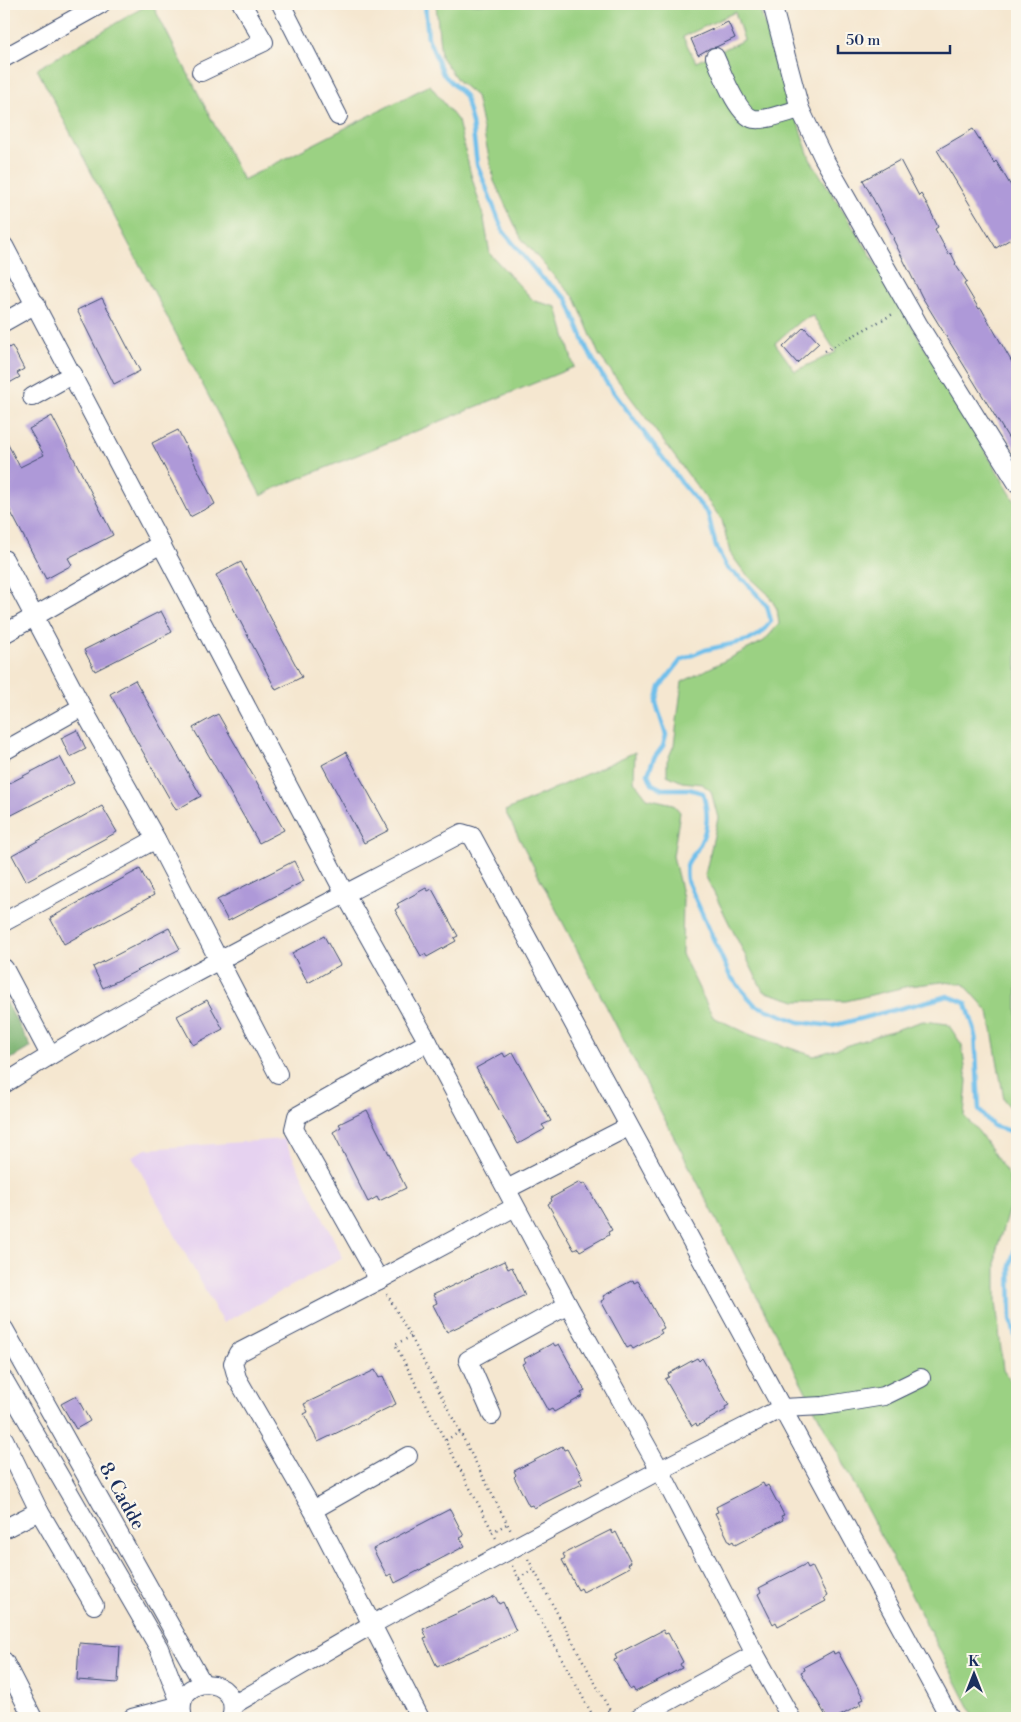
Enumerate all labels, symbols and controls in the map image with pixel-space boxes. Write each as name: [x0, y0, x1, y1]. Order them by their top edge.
scale bar: [838, 22, 951, 54]
text: 50 m: [846, 31, 880, 50]
street label: 8. Cadde: [94, 1458, 150, 1534]
north arrow: [948, 1650, 998, 1700]
text: K: [968, 1653, 980, 1671]

